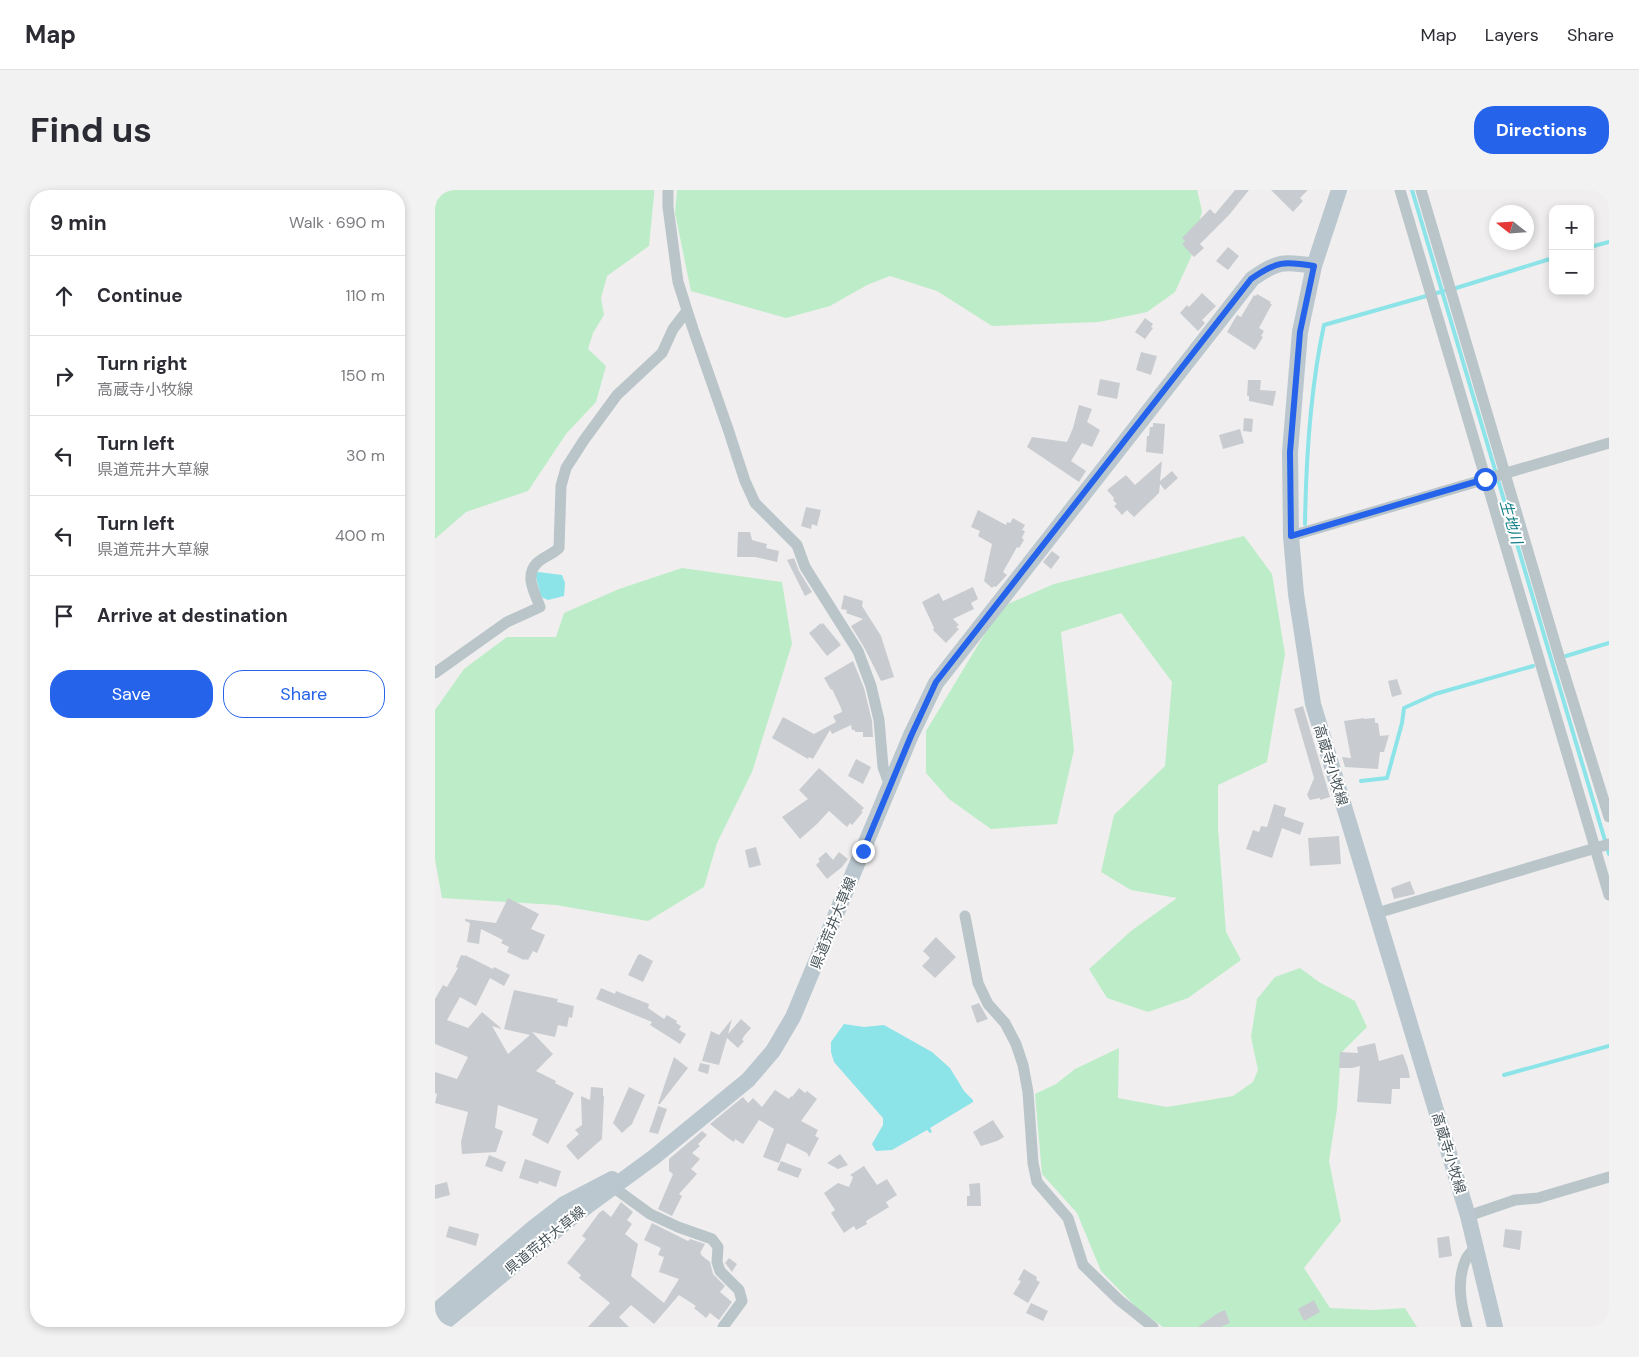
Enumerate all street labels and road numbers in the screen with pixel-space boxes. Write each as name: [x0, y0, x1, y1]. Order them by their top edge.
street label: 高蔵寺小牧線: [1310, 722, 1352, 808]
street label: 県道荒井大草線: [806, 874, 860, 972]
street label: 高蔵寺小牧線: [1428, 1110, 1470, 1196]
street label: 県道荒井大草線: [501, 1202, 589, 1278]

